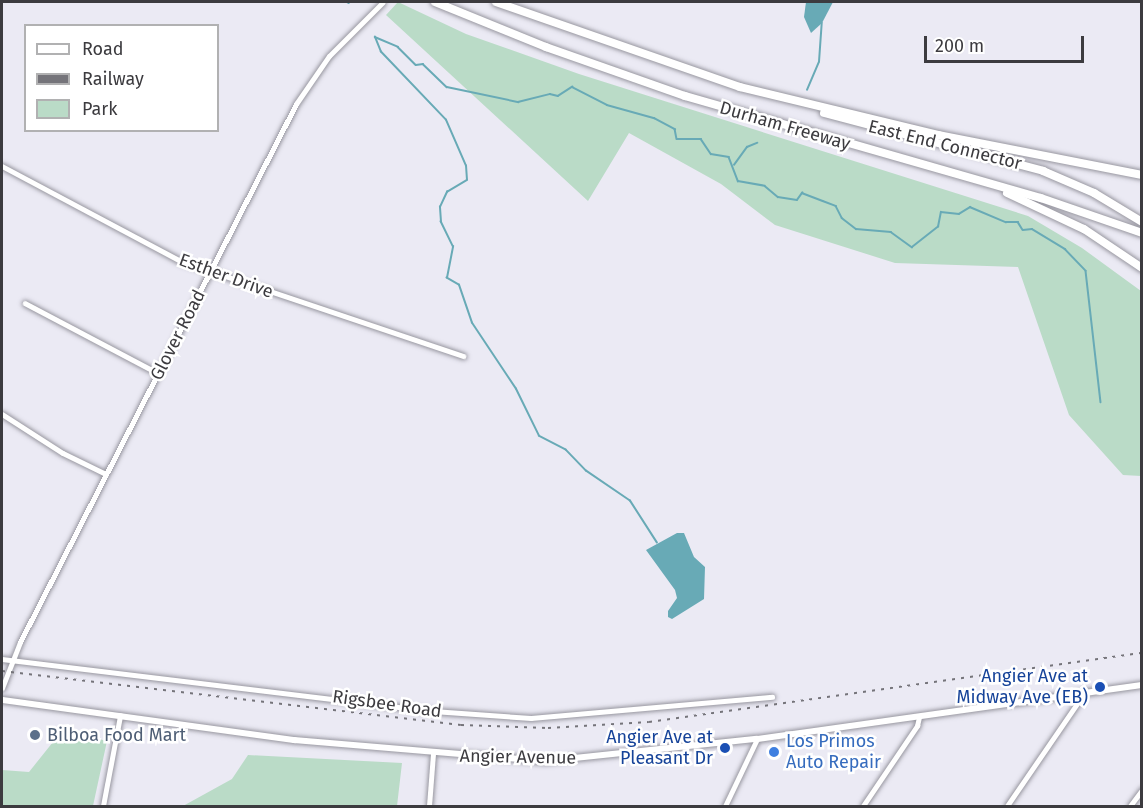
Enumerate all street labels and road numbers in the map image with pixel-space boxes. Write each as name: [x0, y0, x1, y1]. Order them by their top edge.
street label: Durham Freeway: [717, 97, 853, 155]
street label: East End Connector: [866, 115, 1024, 175]
street label: Esther Drive: [176, 249, 276, 303]
street label: Glover Road: [146, 286, 210, 384]
street label: Rigsbee Road: [331, 686, 443, 722]
street label: Angier Avenue: [460, 745, 576, 769]

